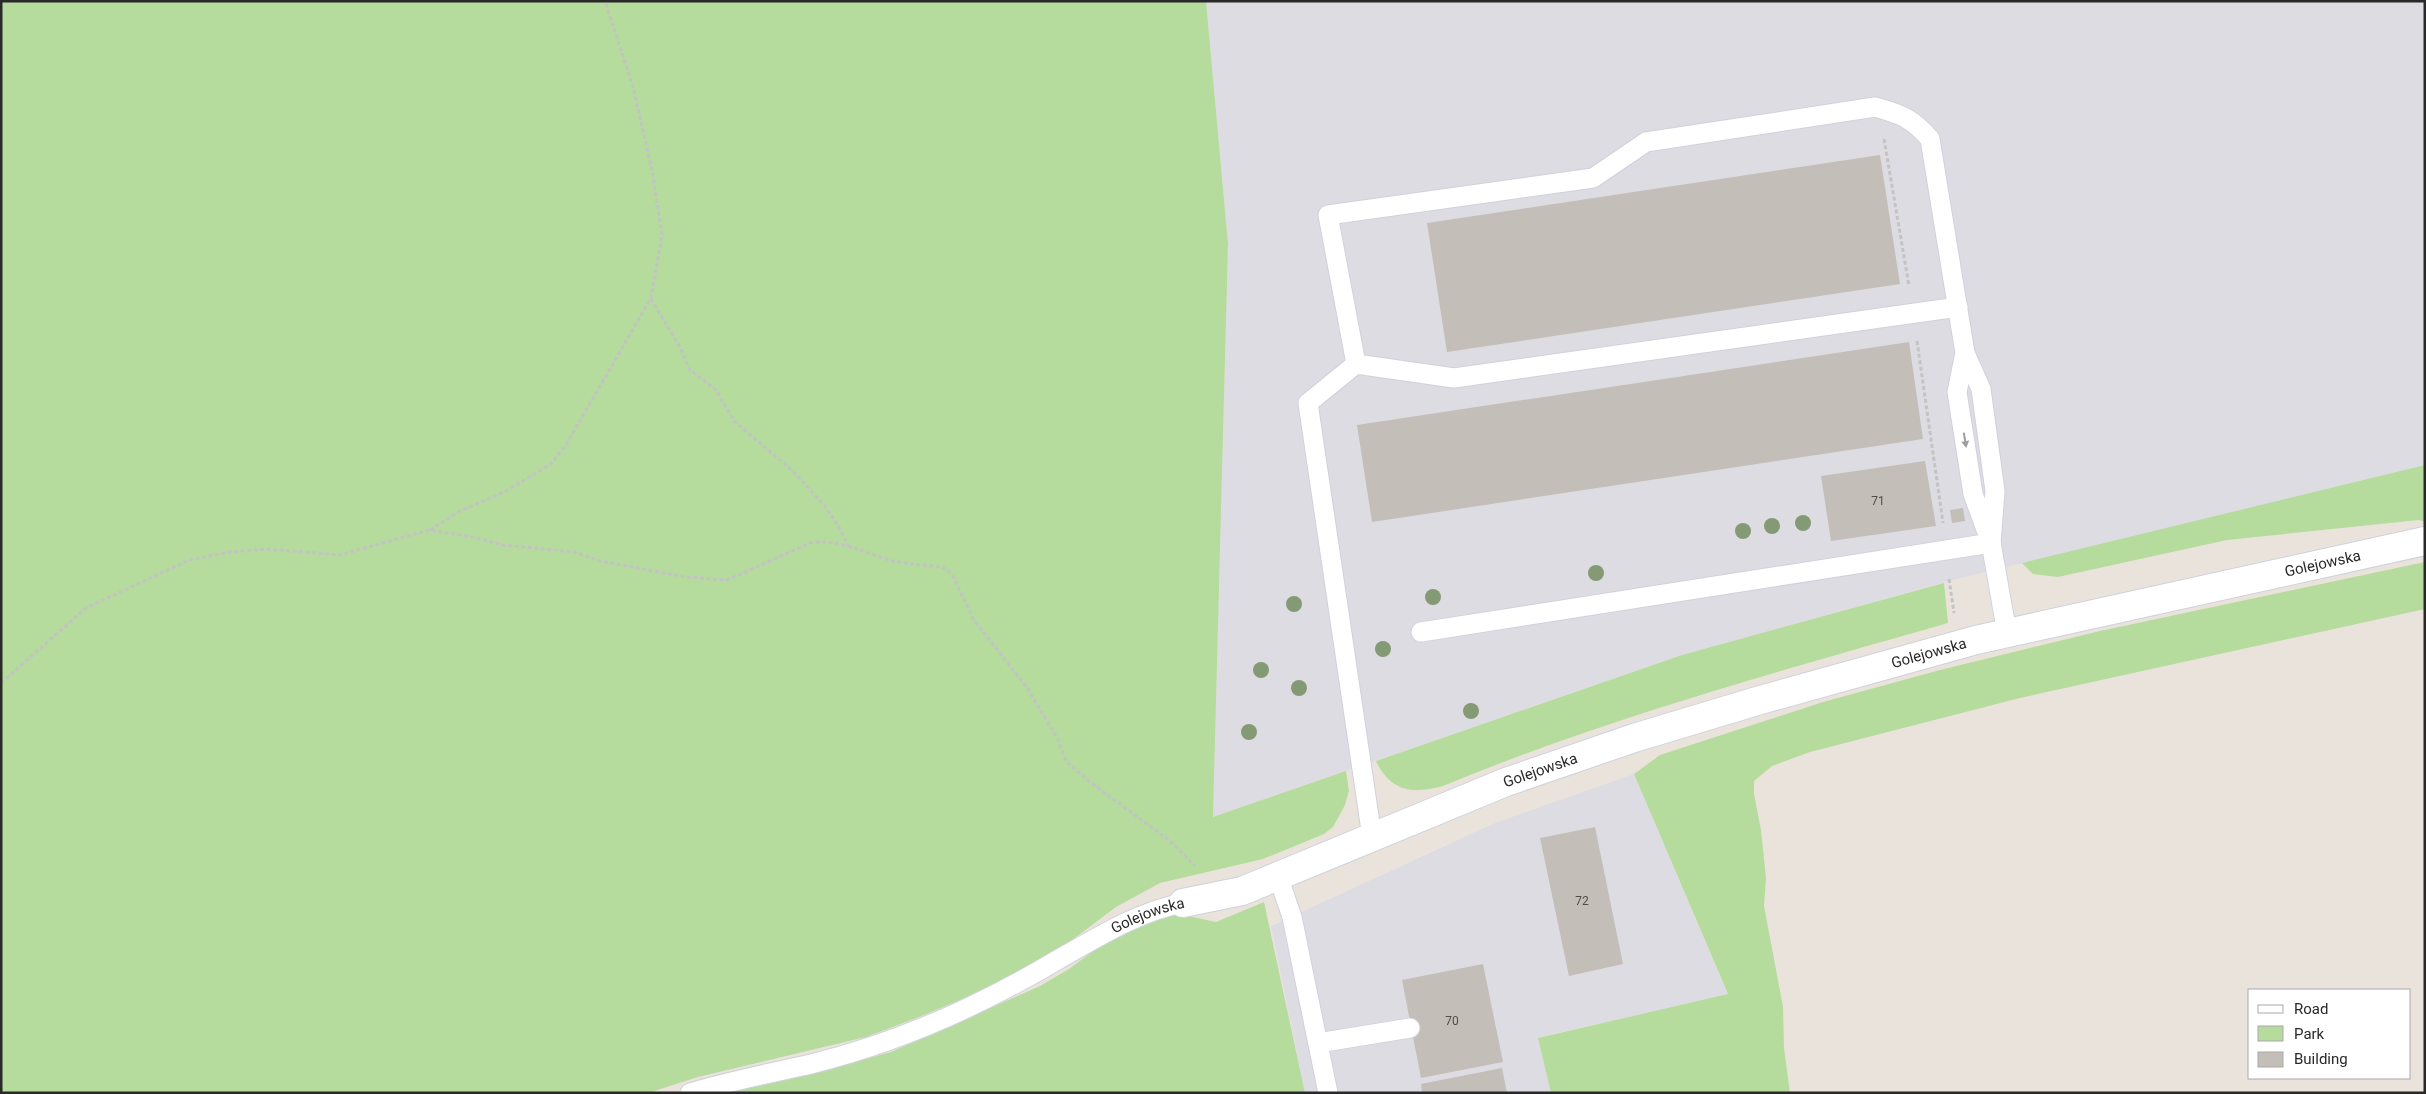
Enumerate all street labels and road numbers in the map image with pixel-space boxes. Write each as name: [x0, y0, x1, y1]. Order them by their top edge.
street label: Golejowska: [2283, 546, 2362, 581]
street label: Golejowska: [1889, 634, 1969, 672]
street label: Golejowska: [1501, 749, 1580, 791]
street label: Golejowska: [1108, 894, 1186, 937]

